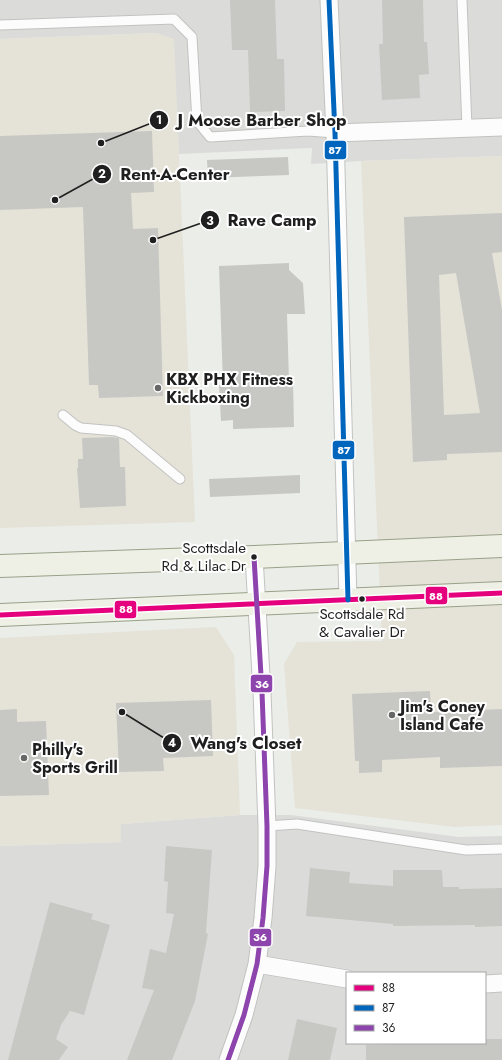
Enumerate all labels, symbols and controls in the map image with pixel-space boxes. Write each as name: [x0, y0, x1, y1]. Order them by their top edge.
callout: J Moose Barber Shop: [149, 106, 354, 135]
text: J Moose Barber Shop: [174, 108, 347, 132]
text: 1: [156, 111, 162, 129]
line badge: 87: [324, 140, 347, 160]
text: 87: [328, 142, 342, 158]
callout: Rent-A-Center: [92, 159, 238, 188]
text: Rent-A-Center: [120, 162, 230, 186]
text: 2: [98, 165, 106, 183]
callout: Rave Camp: [200, 206, 325, 235]
text: Rave Camp: [227, 208, 317, 232]
text: 3: [206, 212, 214, 230]
place label: KBX PHX Fitness Kickboxing: [166, 368, 293, 409]
marker: KBX PHX Fitness Kickboxing: [153, 383, 163, 393]
line badge: 87: [332, 440, 355, 460]
text: 87: [337, 442, 351, 458]
place label: Scottsdale Rd & Lilac Dr: [162, 537, 247, 577]
marker: Scottsdale Rd & Lilac Dr: [249, 552, 259, 562]
line badge: 88: [425, 586, 448, 605]
text: 88: [429, 588, 443, 604]
marker: Scottsdale Rd & Cavalier Dr: [357, 594, 367, 604]
line badge: 88: [114, 600, 137, 619]
text: 88: [119, 601, 133, 617]
place label: Scottsdale Rd & Cavalier Dr: [319, 603, 406, 643]
line badge: 36: [250, 674, 273, 693]
text: 36: [255, 676, 269, 692]
place label: Jim's Coney Island Cafe: [397, 695, 486, 736]
marker: Jim's Coney Island Cafe: [387, 710, 397, 720]
callout: Wang's Closet: [162, 728, 309, 757]
text: Wang's Closet: [190, 731, 302, 755]
text: 4: [168, 734, 176, 752]
place label: Philly's Sports Grill: [32, 738, 118, 779]
marker: Philly's Sports Grill: [19, 753, 29, 763]
line badge: 36: [249, 928, 272, 947]
text: 36: [253, 929, 267, 945]
legend: [346, 972, 486, 1044]
text: 88: [382, 979, 395, 997]
text: 87: [382, 999, 395, 1017]
text: 36: [382, 1019, 396, 1037]

